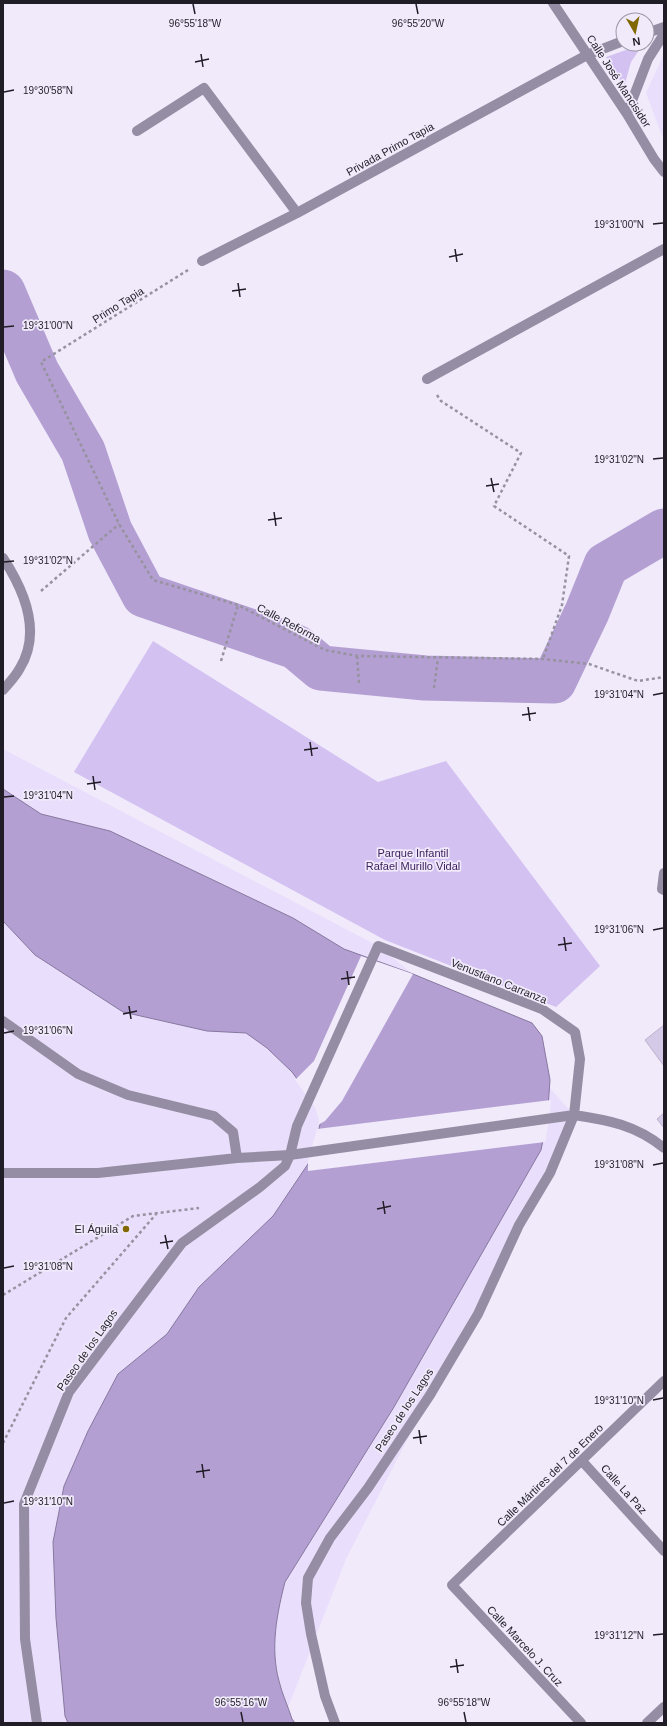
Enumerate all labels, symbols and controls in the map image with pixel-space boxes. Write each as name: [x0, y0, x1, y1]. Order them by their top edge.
north arrow: [615, 12, 655, 52]
text: 96°55'18"W: [169, 18, 222, 29]
text: 96°55'20"W: [392, 18, 445, 29]
street label: Calle José Mancisidor: [585, 33, 654, 130]
text: N: [632, 35, 641, 48]
text: 19°30'58"N: [23, 85, 73, 96]
street label: Privada Primo Tapia: [344, 120, 437, 178]
text: 19°31'00"N: [594, 219, 644, 230]
street label: Primo Tapia: [90, 284, 146, 325]
text: 19°31'00"N: [23, 320, 73, 331]
text: 19°31'02"N: [594, 454, 644, 465]
text: 19°31'02"N: [23, 555, 73, 566]
street label: Calle Reforma: [255, 601, 324, 645]
text: 19°31'04"N: [594, 689, 644, 700]
text: 19°31'04"N: [23, 790, 73, 801]
park label: Parque Infantil Rafael Murillo Vidal: [366, 847, 460, 872]
text: 19°31'06"N: [594, 924, 644, 935]
street label: Venustiano Carranza: [449, 956, 550, 1006]
text: 19°31'06"N: [23, 1025, 73, 1036]
text: 19°31'08"N: [594, 1159, 644, 1170]
place label: El Águila: [75, 1223, 119, 1235]
marker: El Águila: [121, 1224, 131, 1234]
text: 19°31'08"N: [23, 1261, 73, 1272]
street label: Paseo de los Lagos: [54, 1307, 120, 1393]
street label: Paseo de los Lagos: [373, 1366, 436, 1454]
text: 19°31'10"N: [594, 1395, 644, 1406]
street label: Calle Mártires del 7 de Enero: [495, 1421, 605, 1529]
street label: Calle La Paz: [599, 1462, 649, 1516]
text: 19°31'10"N: [23, 1496, 73, 1507]
street label: Calle Marcelo J. Cruz: [485, 1603, 565, 1689]
text: 19°31'12"N: [594, 1630, 644, 1641]
text: 96°55'16"W: [215, 1697, 268, 1708]
text: 96°55'18"W: [438, 1697, 491, 1708]

